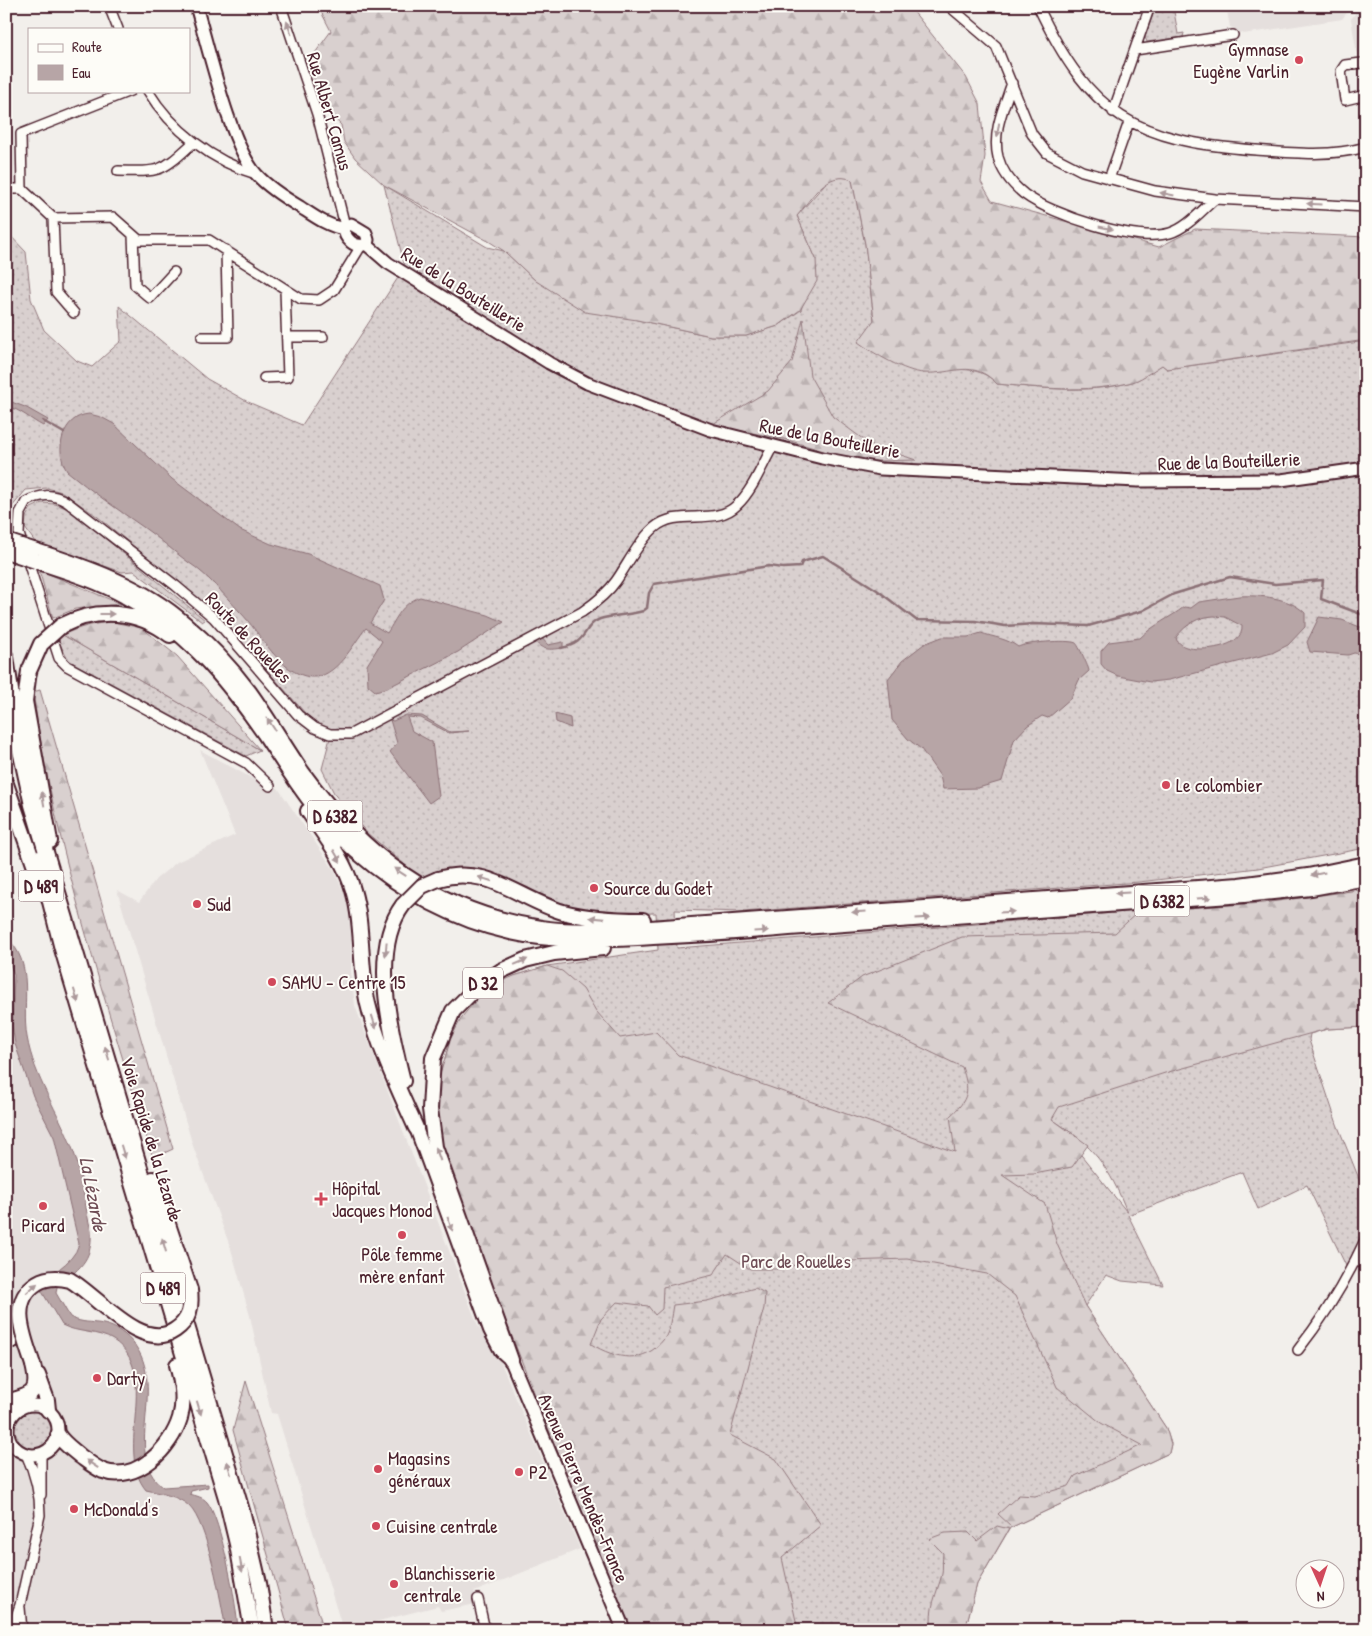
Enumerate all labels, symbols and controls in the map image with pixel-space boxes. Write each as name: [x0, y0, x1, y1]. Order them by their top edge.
one-way arrow: [285, 20, 293, 35]
legend: [28, 28, 190, 92]
text: Route: [72, 36, 102, 57]
place label: Gymnase Eugène Varlin: [1193, 36, 1289, 84]
street label: Rue Albert Camus: [301, 49, 359, 173]
marker: Gymnase Eugène Varlin: [1293, 54, 1305, 66]
text: Eau: [72, 62, 91, 83]
one-way arrow: [993, 122, 1001, 138]
one-way arrow: [1159, 189, 1175, 197]
one-way arrow: [1306, 200, 1322, 208]
one-way arrow: [1098, 224, 1114, 232]
street label: Rue de la Bouteillerie: [397, 240, 532, 338]
street label: Rue de la Bouteillerie: [758, 412, 903, 464]
street label: Rue de la Bouteillerie: [1157, 446, 1301, 476]
street label: Route de Rouelles: [200, 586, 298, 688]
one-way arrow: [100, 610, 116, 618]
one-way arrow: [266, 718, 276, 731]
place label: Le colombier: [1176, 772, 1263, 798]
marker: Le colombier: [1160, 779, 1172, 791]
one-way arrow: [39, 790, 47, 806]
road number: D 6382: [308, 800, 362, 831]
one-way arrow: [333, 848, 341, 863]
one-way arrow: [393, 868, 406, 877]
road number: D 489: [18, 870, 64, 901]
one-way arrow: [1310, 870, 1326, 878]
one-way arrow: [477, 874, 492, 882]
place label: Source du Godet: [604, 875, 713, 901]
marker: Source du Godet: [588, 882, 600, 894]
road number: D 6382: [1134, 886, 1190, 916]
one-way arrow: [1113, 889, 1129, 897]
place label: Sud: [207, 891, 231, 917]
one-way arrow: [1196, 894, 1212, 902]
marker: Sud: [191, 898, 203, 910]
one-way arrow: [999, 908, 1015, 916]
one-way arrow: [850, 909, 866, 917]
one-way arrow: [589, 914, 605, 922]
one-way arrow: [915, 914, 931, 922]
one-way arrow: [753, 926, 769, 934]
one-way arrow: [382, 942, 390, 958]
one-way arrow: [514, 958, 528, 966]
road number: D 32: [463, 968, 503, 998]
place label: SAMU - Centre 15: [282, 969, 405, 995]
marker: SAMU - Centre 15: [266, 976, 278, 988]
one-way arrow: [73, 988, 81, 1003]
one-way arrow: [370, 1015, 378, 1030]
one-way arrow: [102, 1046, 110, 1061]
street label: Voie Rapide de la Lézarde: [115, 1053, 190, 1225]
one-way arrow: [119, 1144, 127, 1159]
one-way arrow: [434, 1146, 442, 1161]
water label: La Lézarde: [74, 1155, 115, 1234]
place label: Hôpital Jacques Monod: [332, 1175, 433, 1223]
marker: Hôpital Jacques Monod: [314, 1192, 328, 1206]
marker: Picard: [37, 1200, 49, 1212]
place label: Picard: [22, 1212, 65, 1238]
one-way arrow: [447, 1216, 454, 1231]
marker: Pôle femme mère enfant: [396, 1229, 408, 1241]
one-way arrow: [159, 1237, 167, 1252]
place label: Pôle femme mère enfant: [359, 1241, 445, 1289]
park label: Parc de Rouelles: [741, 1248, 851, 1274]
road number: D 489: [140, 1273, 186, 1304]
one-way arrow: [26, 1282, 39, 1293]
place label: Darty: [107, 1365, 145, 1391]
marker: Darty: [91, 1372, 103, 1384]
street label: Avenue Pierre Mendès-France: [532, 1390, 636, 1587]
one-way arrow: [196, 1400, 204, 1415]
place label: Magasins généraux: [388, 1445, 451, 1493]
one-way arrow: [86, 1459, 99, 1469]
place label: P2: [529, 1459, 547, 1485]
one-way arrow: [225, 1460, 233, 1475]
marker: Magasins généraux: [372, 1463, 384, 1475]
marker: P2: [513, 1466, 525, 1478]
place label: McDonald's: [84, 1496, 158, 1522]
marker: McDonald's: [68, 1503, 80, 1515]
place label: Cuisine centrale: [386, 1513, 498, 1539]
marker: Cuisine centrale: [370, 1520, 382, 1532]
one-way arrow: [238, 1557, 246, 1573]
north arrow: [1294, 1558, 1344, 1608]
place label: Blanchisserie centrale: [404, 1560, 496, 1608]
marker: Blanchisserie centrale: [388, 1578, 400, 1590]
text: N: [1316, 1588, 1325, 1607]

